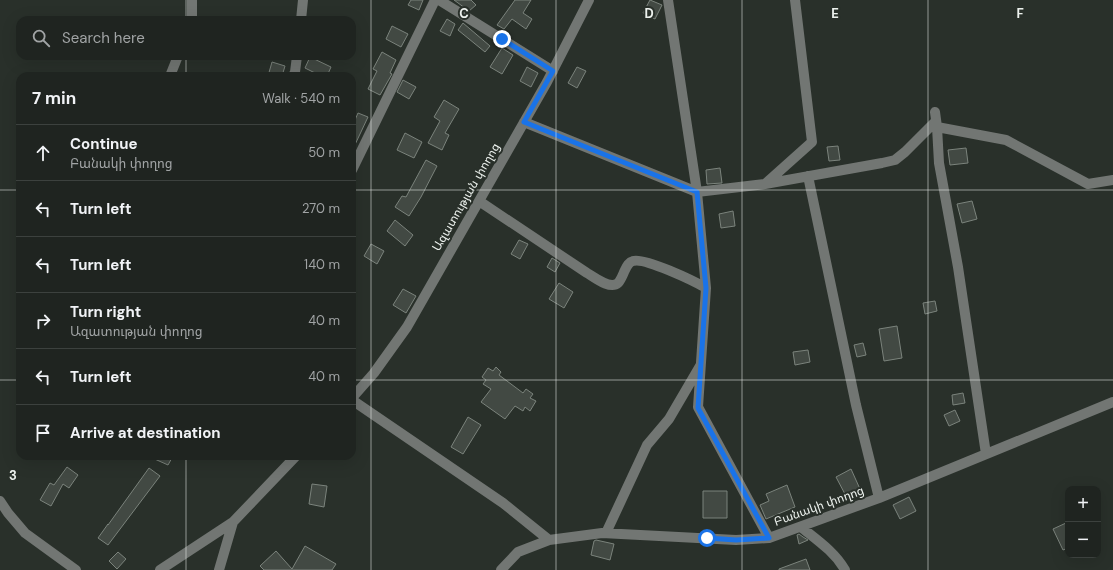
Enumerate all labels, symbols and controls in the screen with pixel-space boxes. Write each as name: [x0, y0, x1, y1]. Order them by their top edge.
text: C: [459, 5, 469, 22]
text: D: [644, 5, 654, 22]
text: E: [831, 5, 839, 22]
text: F: [1016, 5, 1024, 22]
search box: [16, 16, 356, 60]
icon: search: [30, 27, 52, 49]
text: Search here: [62, 28, 145, 48]
route end: [493, 30, 511, 48]
text: 7 min: [32, 87, 76, 109]
text: Walk · 540 m: [262, 90, 340, 107]
text: Continue: [70, 134, 138, 154]
street label: Ազատության փողոց: [428, 140, 504, 254]
icon: ahead: [32, 142, 54, 164]
text: 50 m: [308, 144, 340, 161]
text: Բանակի փողոց: [70, 155, 173, 172]
icon: left: [32, 198, 54, 220]
text: Turn left: [70, 199, 131, 219]
text: 270 m: [302, 200, 340, 217]
icon: left: [32, 254, 54, 276]
text: Turn left: [70, 255, 131, 275]
text: 140 m: [304, 256, 340, 273]
text: Turn right: [70, 302, 141, 322]
icon: right: [32, 310, 54, 332]
text: 40 m: [308, 312, 340, 329]
text: Ազատության փողոց: [70, 323, 203, 340]
icon: left: [32, 366, 54, 388]
text: Turn left: [70, 367, 131, 387]
text: 40 m: [308, 368, 340, 385]
icon: arrive: [32, 422, 54, 444]
text: Arrive at destination: [70, 423, 221, 443]
text: 3: [9, 467, 17, 484]
street label: Բանակի փողոց: [772, 482, 866, 530]
map controls: [1065, 486, 1101, 558]
button: +: [1065, 486, 1101, 522]
button: −: [1065, 522, 1101, 558]
route start: [698, 529, 716, 547]

